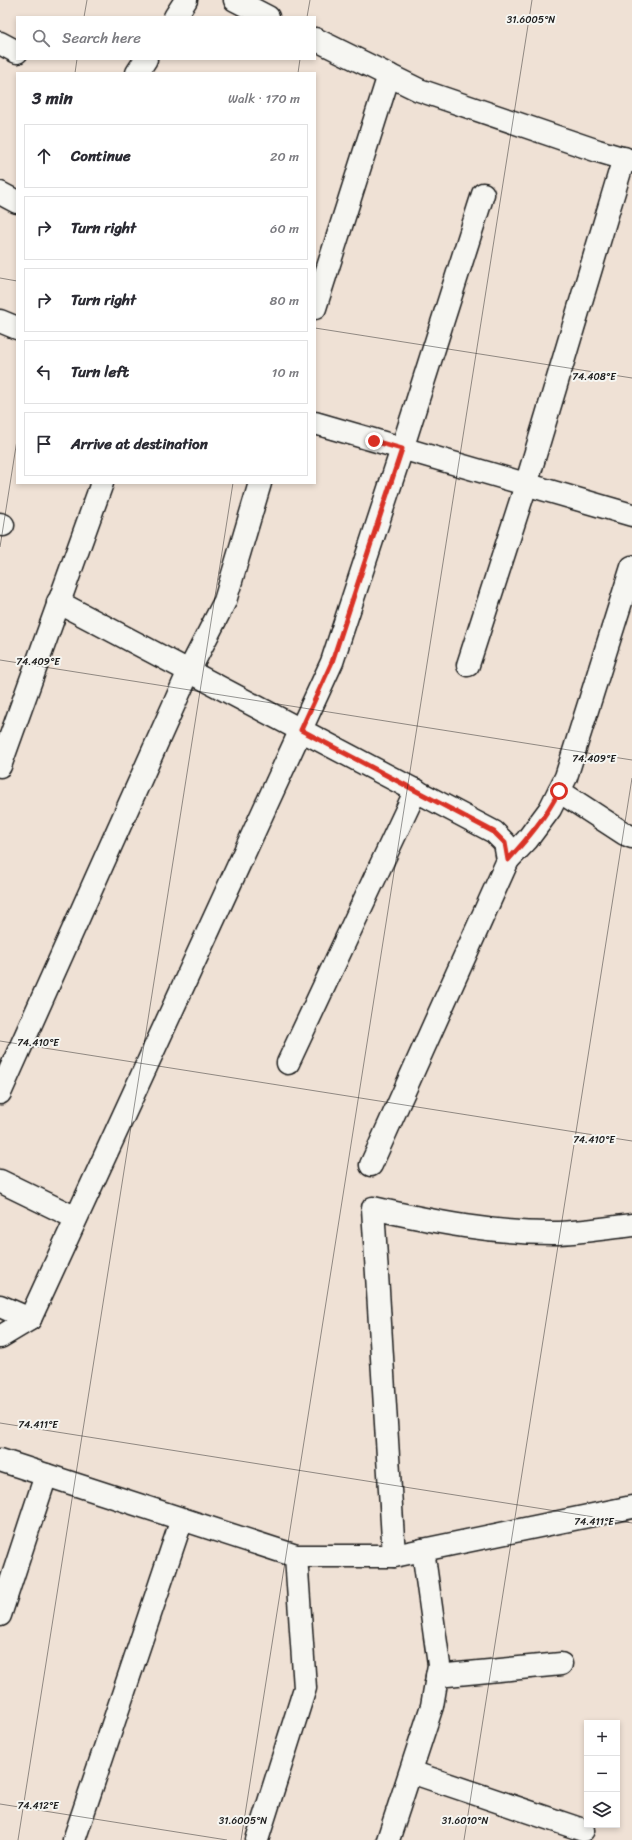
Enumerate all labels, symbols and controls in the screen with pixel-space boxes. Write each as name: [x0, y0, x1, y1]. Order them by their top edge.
text: 31.6005°N: [507, 11, 555, 29]
search box: [16, 16, 316, 60]
text: Search here: [62, 25, 141, 51]
icon: search: [30, 27, 52, 49]
text: 3 min: [32, 83, 73, 113]
text: Walk · 170 m: [228, 87, 300, 110]
text: Continue: [71, 143, 131, 169]
icon: ahead: [33, 145, 55, 167]
text: 20 m: [270, 145, 299, 168]
text: Turn right: [71, 215, 136, 241]
icon: right: [33, 217, 55, 239]
text: 60 m: [270, 217, 299, 240]
text: Turn right: [71, 287, 136, 313]
icon: right: [33, 289, 55, 311]
text: 80 m: [270, 289, 299, 312]
text: Turn left: [71, 359, 129, 385]
icon: left: [33, 361, 55, 383]
text: 10 m: [272, 361, 299, 384]
text: 74.408°E: [572, 368, 617, 386]
text: Arrive at destination: [71, 431, 208, 457]
route end: [365, 432, 383, 450]
icon: arrive: [33, 433, 55, 455]
text: 74.409°E: [16, 653, 61, 671]
text: 74.409°E: [572, 750, 617, 768]
route start: [550, 782, 568, 800]
text: 74.410°E: [17, 1034, 60, 1052]
text: 74.410°E: [573, 1131, 616, 1149]
text: 74.411°E: [18, 1416, 59, 1434]
text: 74.411°E: [574, 1513, 615, 1531]
map controls: [584, 1720, 620, 1828]
button: +: [584, 1720, 620, 1756]
button: −: [584, 1756, 620, 1792]
button: layers: [584, 1792, 620, 1828]
text: 74.412°E: [17, 1797, 60, 1815]
text: 31.6005°N: [219, 1812, 267, 1830]
text: 31.6010°N: [442, 1812, 488, 1830]

